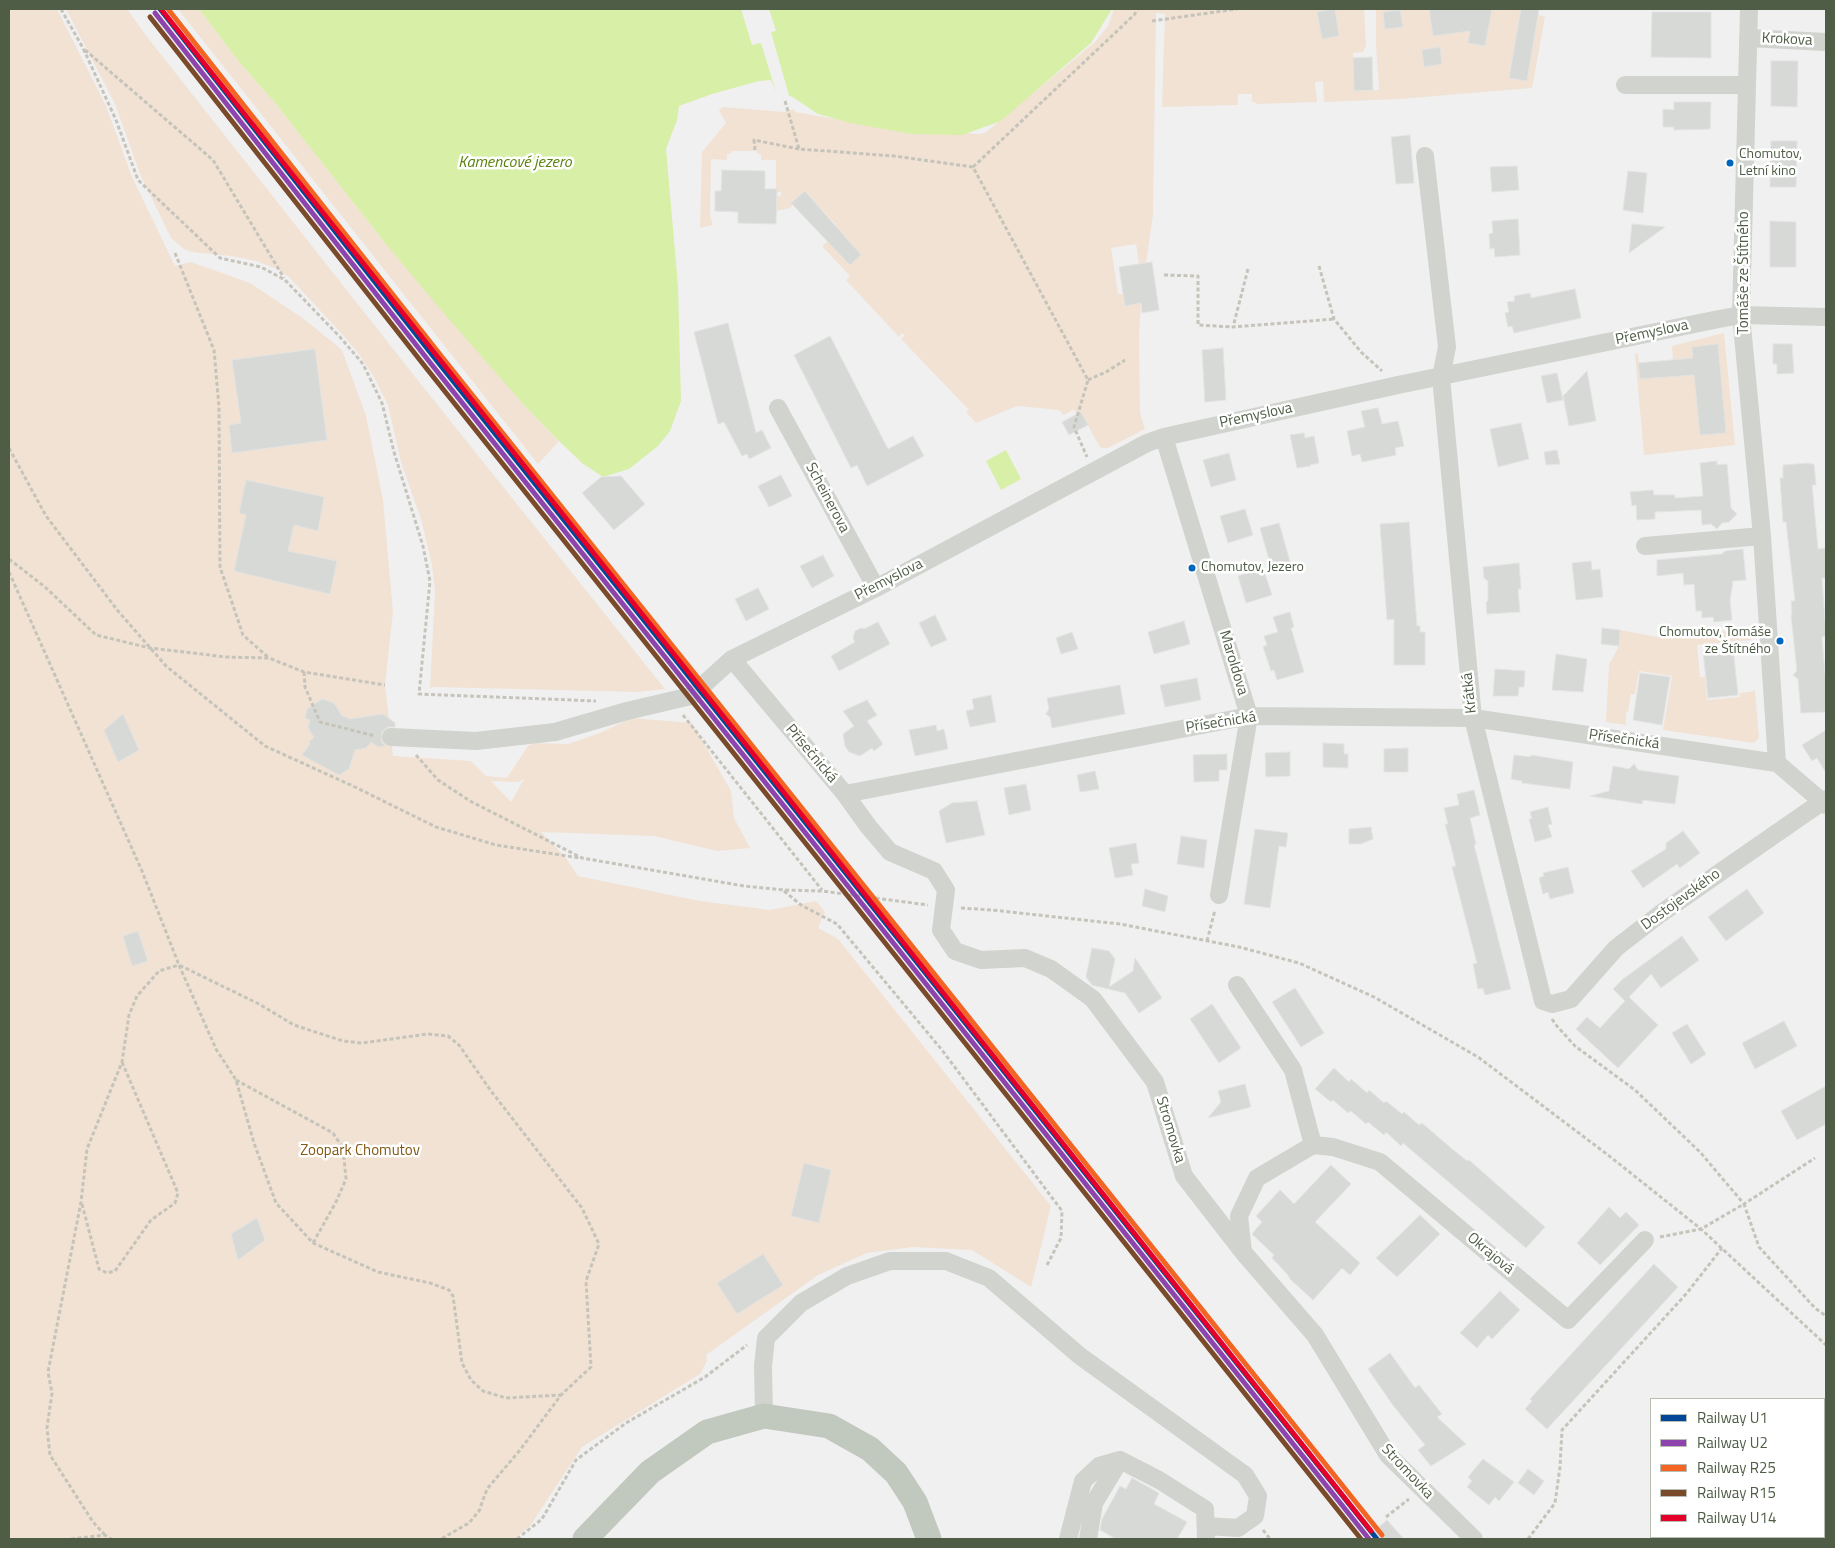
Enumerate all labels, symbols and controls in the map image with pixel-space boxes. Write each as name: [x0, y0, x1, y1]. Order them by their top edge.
street label: Krokova: [1761, 30, 1813, 50]
place label: Chomutov, Letní kino: [1739, 147, 1802, 180]
water label: Kamencové jezero: [458, 153, 572, 173]
marker: Chomutov, Letní kino: [1725, 158, 1735, 168]
street label: Tomáše ze Štítného: [1735, 211, 1753, 335]
street label: Přemyslova: [1614, 317, 1690, 349]
street label: Přemyslova: [1218, 400, 1294, 432]
street label: Scheinerova: [801, 460, 853, 536]
street label: Přemyslova: [852, 555, 926, 605]
place label: Chomutov, Jezero: [1201, 560, 1304, 576]
marker: Chomutov, Jezero: [1187, 563, 1197, 573]
place label: Chomutov, Tomáše ze Štítného: [1659, 625, 1771, 658]
street label: Maroldova: [1215, 628, 1251, 698]
marker: Chomutov, Tomáše ze Štítného: [1775, 636, 1785, 646]
street label: Krátká: [1459, 672, 1481, 714]
street label: Přísečnická: [1185, 709, 1257, 737]
street label: Přísečnická: [781, 721, 841, 787]
street label: Přísečnická: [1588, 726, 1660, 754]
street label: Dostojevského: [1638, 865, 1724, 935]
street label: Stromovka: [1151, 1095, 1189, 1165]
park label: Zoopark Chomutov: [300, 1142, 420, 1160]
street label: Okrajová: [1463, 1229, 1517, 1279]
legend: [1650, 1398, 1825, 1538]
text: Railway U1: [1697, 1406, 1768, 1429]
text: Railway U2: [1697, 1431, 1768, 1454]
street label: Stromovka: [1377, 1441, 1437, 1503]
text: Railway R25: [1697, 1456, 1776, 1479]
text: Railway R15: [1697, 1481, 1776, 1504]
text: Railway U14: [1697, 1506, 1776, 1529]

